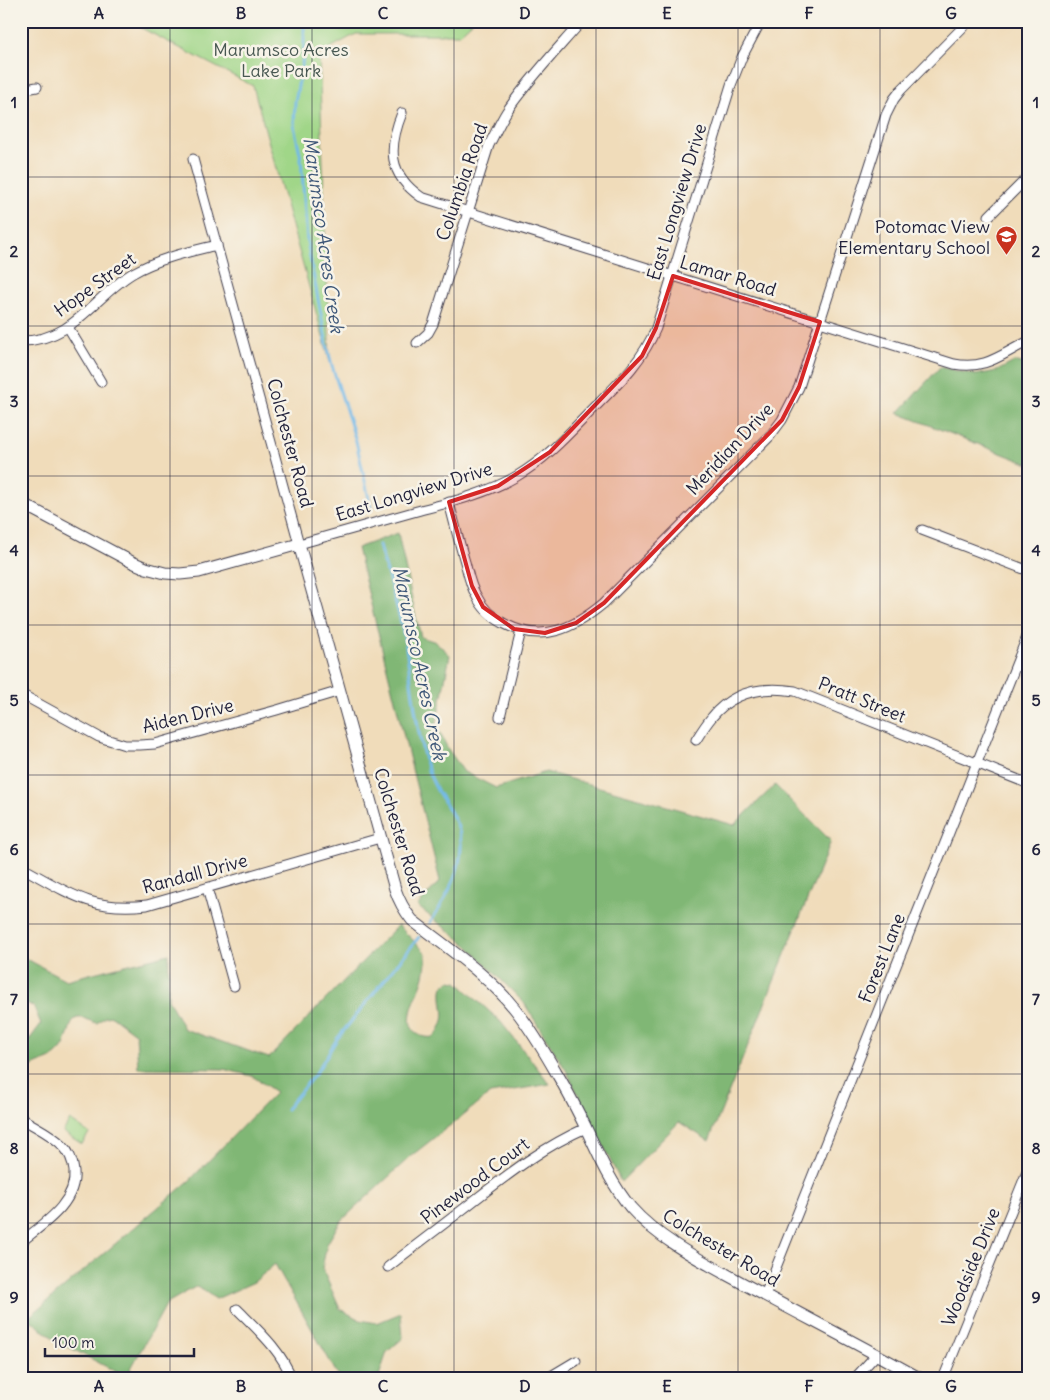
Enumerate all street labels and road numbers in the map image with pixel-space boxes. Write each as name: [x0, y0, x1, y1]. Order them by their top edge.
street label: Columbia Road: [431, 120, 493, 244]
street label: East Longview Drive: [642, 121, 711, 283]
street label: Hope Street: [49, 247, 140, 322]
street label: Lamar Road: [677, 250, 780, 301]
street label: Colchester Road: [262, 376, 319, 510]
street label: Meridian Drive: [681, 398, 778, 500]
street label: East Longview Drive: [333, 457, 495, 526]
street label: Pratt Street: [815, 672, 909, 728]
street label: Aiden Drive: [140, 693, 236, 738]
street label: Colchester Road: [369, 765, 430, 899]
street label: Randall Drive: [140, 848, 250, 899]
street label: Forest Lane: [853, 910, 910, 1006]
street label: Pinewood Court: [416, 1132, 534, 1229]
street label: Colchester Road: [658, 1204, 784, 1292]
street label: Woodside Drive: [936, 1204, 1005, 1329]

